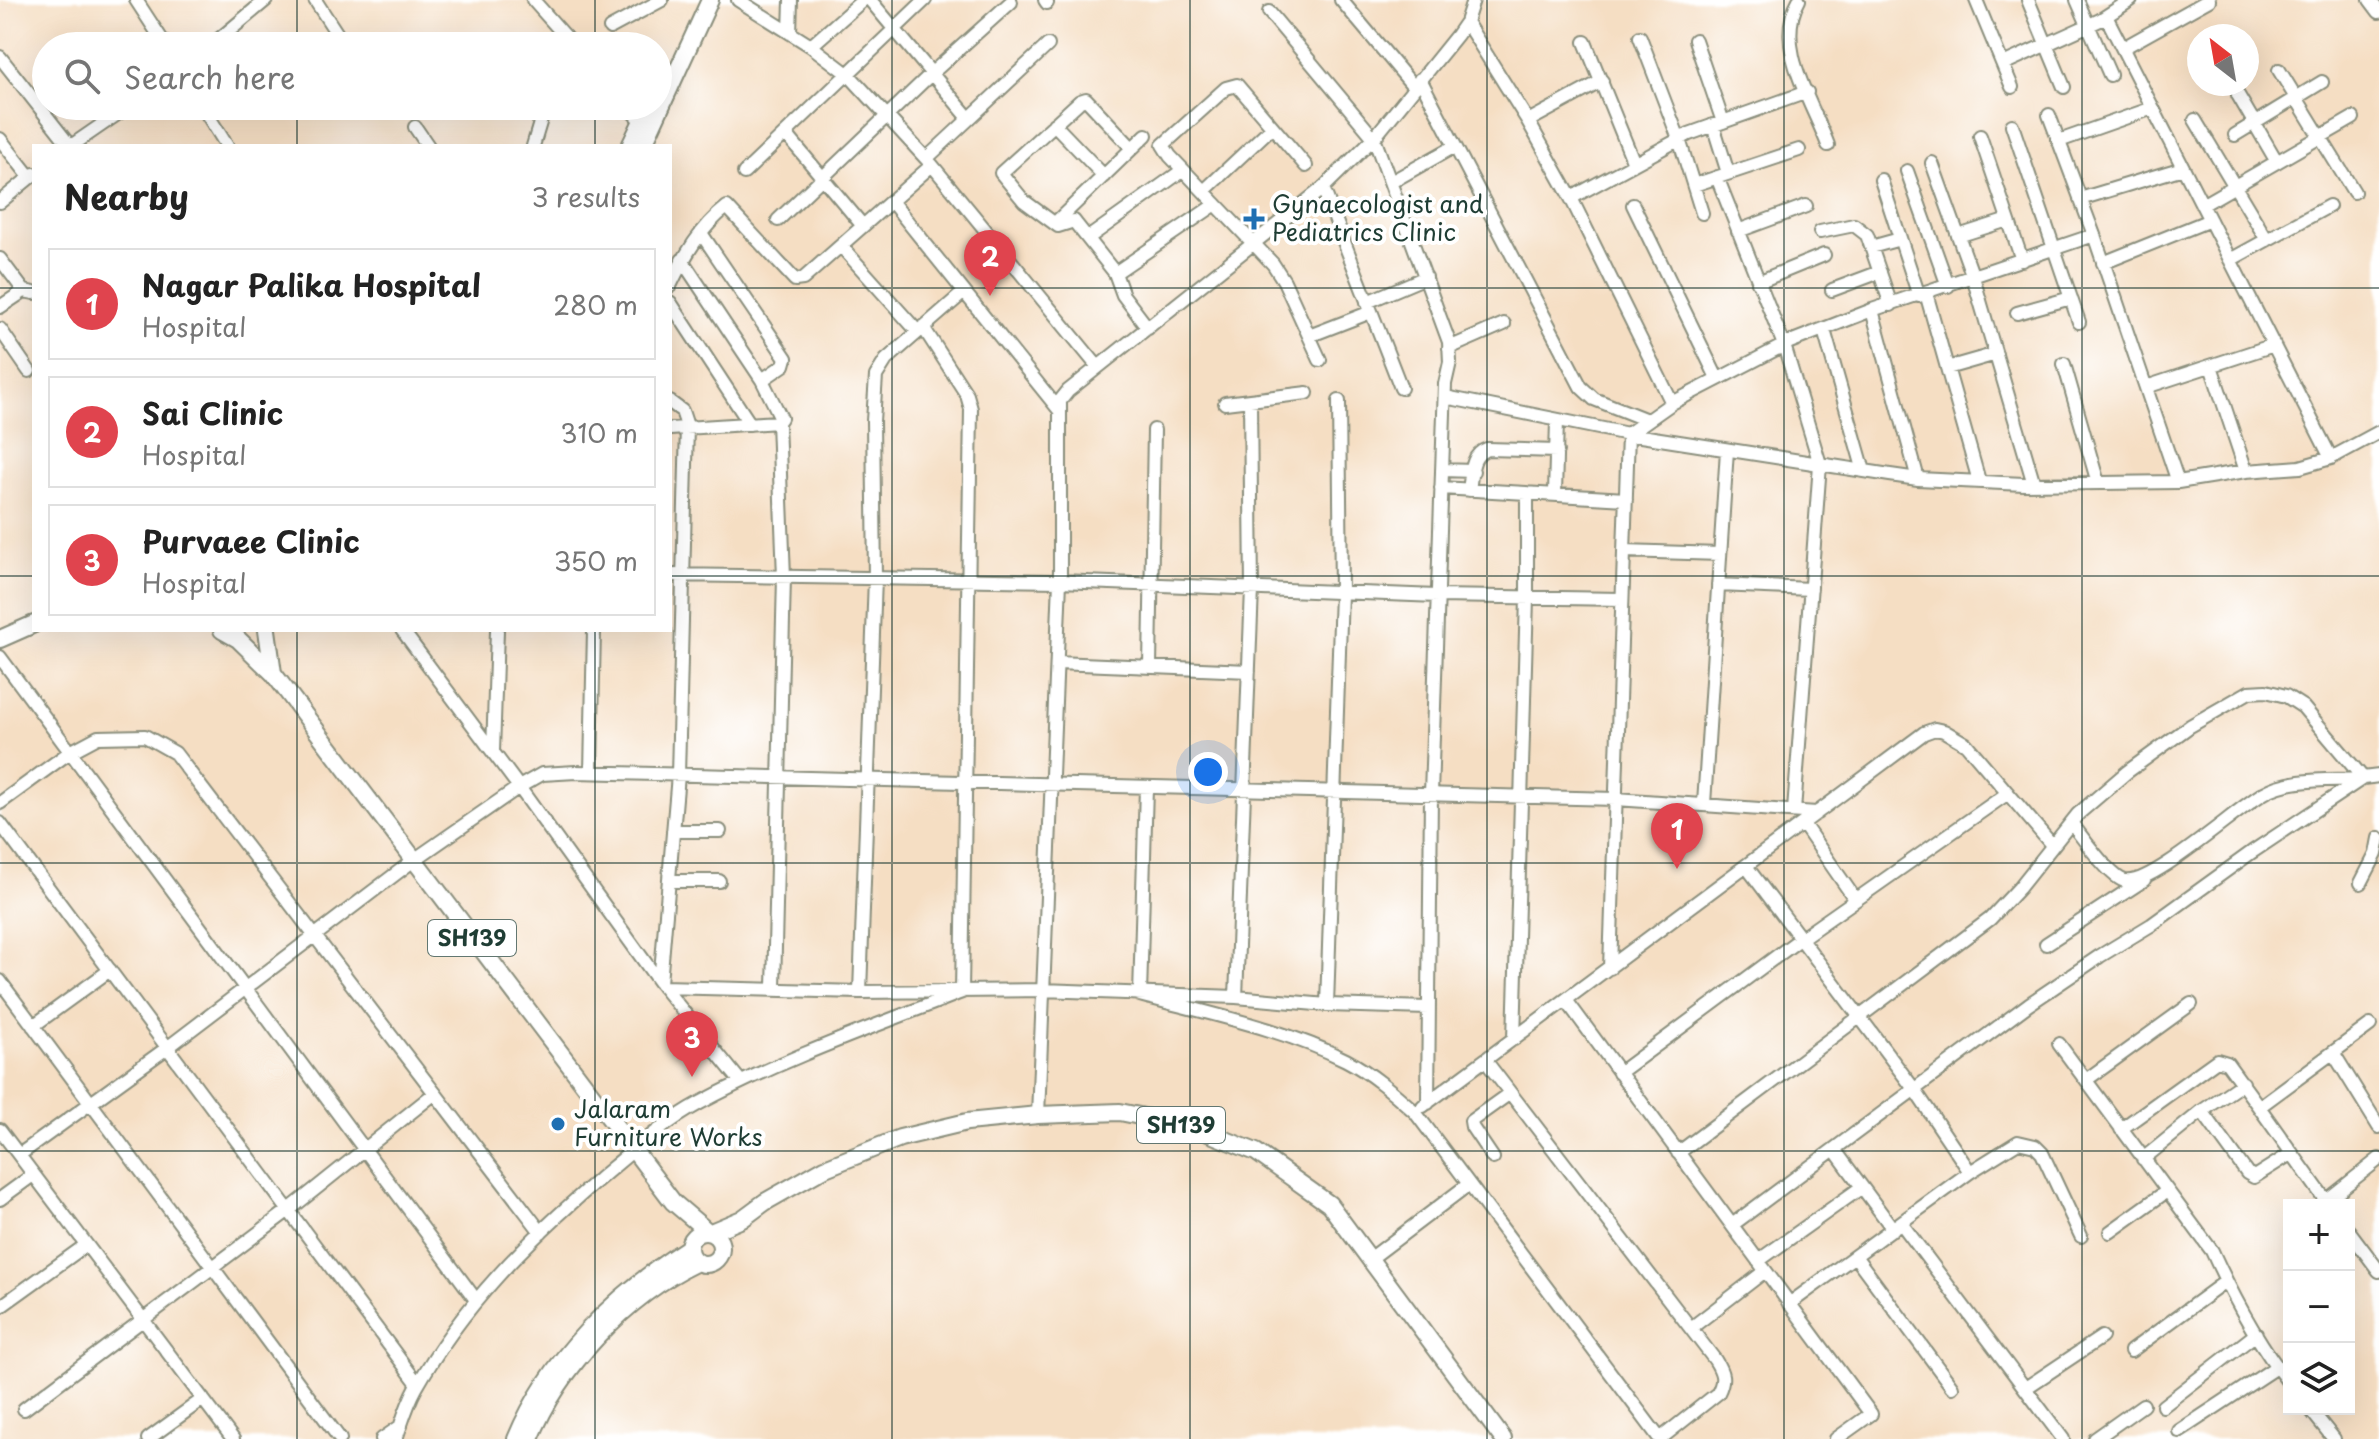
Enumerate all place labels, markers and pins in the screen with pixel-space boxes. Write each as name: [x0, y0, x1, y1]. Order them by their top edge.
place label: Gynaecologist and Pediatrics Clinic: [1272, 185, 1484, 249]
marker: Gynaecologist and Pediatrics Clinic: [1243, 208, 1265, 230]
pin: 2: [964, 230, 1016, 296]
pin: 1: [1651, 803, 1703, 869]
pin: 3: [666, 1011, 718, 1077]
place label: Jalaram Furniture Works: [574, 1090, 762, 1154]
marker: Jalaram Furniture Works: [549, 1115, 567, 1133]

